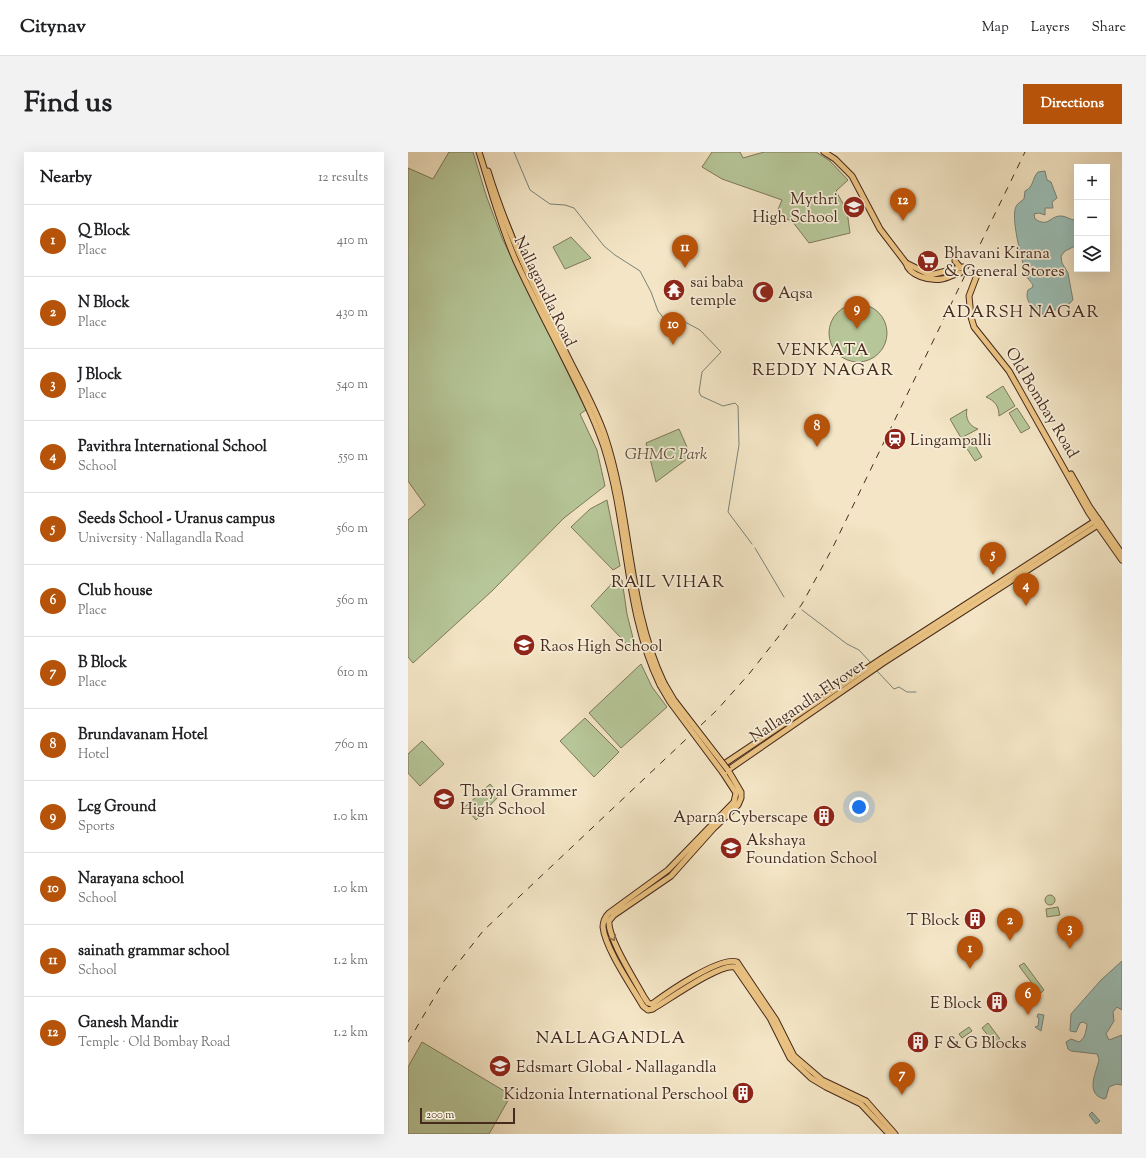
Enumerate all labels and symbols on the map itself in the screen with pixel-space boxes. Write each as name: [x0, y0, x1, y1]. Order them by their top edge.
pin: 12: [890, 188, 916, 221]
place label: Mythri High School: [752, 189, 839, 230]
school or university icon: Mythri High School: [841, 194, 867, 220]
street label: Nallagandla Road: [507, 233, 581, 351]
pin: 11: [672, 235, 698, 268]
place label: Bhavani Kirana & General Stores: [944, 243, 1065, 284]
supermarket icon: Bhavani Kirana & General Stores: [915, 248, 941, 274]
place label: sai baba temple: [690, 272, 744, 313]
temple icon: sai baba temple: [661, 277, 687, 303]
mosque icon: Aqsa: [750, 279, 776, 305]
place label: Aqsa: [778, 283, 813, 306]
pin: 9: [844, 296, 870, 329]
district label: ADARSH NAGAR: [942, 301, 1100, 325]
pin: 10: [660, 312, 686, 345]
district label: VENKATA REDDY NAGAR: [752, 339, 894, 383]
street label: Old Bombay Road: [999, 344, 1083, 463]
pin: 8: [804, 414, 830, 447]
station icon: Lingampalli: [882, 426, 908, 452]
place label: Lingampalli: [910, 430, 992, 453]
park label: GHMC Park: [625, 444, 707, 467]
pin: 5: [980, 542, 1006, 575]
district label: RAIL VIHAR: [611, 571, 725, 595]
pin: 4: [1013, 573, 1039, 606]
school or university icon: Raos High School: [511, 632, 537, 658]
place label: Raos High School: [540, 636, 663, 659]
street label: Nallagandla Flyover: [746, 655, 871, 749]
place label: Thayal Grammer High School: [460, 781, 577, 822]
school or university icon: Thayal Grammer High School: [431, 786, 457, 812]
your location: [849, 797, 869, 817]
building icon: Aparna Cyberscape: [811, 803, 837, 829]
place label: Aparna Cyberscape: [673, 807, 808, 830]
place label: Akshaya Foundation School: [746, 830, 878, 871]
school or university icon: Akshaya Foundation School: [718, 835, 744, 861]
building icon: T Block: [962, 906, 988, 932]
pin: 2: [997, 908, 1023, 941]
place label: T Block: [906, 910, 960, 933]
pin: 3: [1057, 916, 1083, 949]
one-way arrow: [608, 934, 616, 941]
pin: 1: [957, 936, 983, 969]
pin: 6: [1015, 982, 1041, 1015]
building icon: E Block: [984, 989, 1010, 1015]
place label: E Block: [930, 993, 982, 1016]
district label: NALLAGANDLA: [536, 1027, 686, 1051]
building icon: F & G Blocks: [905, 1029, 931, 1055]
place label: F & G Blocks: [934, 1033, 1027, 1056]
school or university icon: Edsmart Global - Nallagandla: [487, 1053, 513, 1079]
place label: Edsmart Global - Nallagandla: [516, 1057, 717, 1080]
pin: 7: [889, 1062, 915, 1095]
building icon: Kidzonia International Perschool: [730, 1080, 756, 1106]
place label: Kidzonia International Perschool: [503, 1084, 729, 1107]
scale bar: [420, 1106, 515, 1125]

